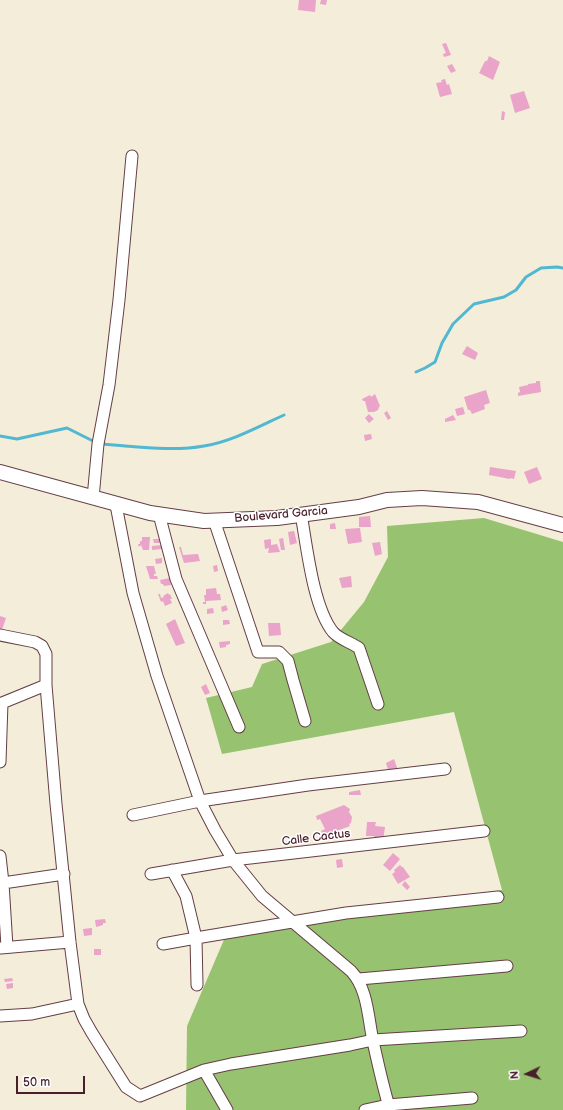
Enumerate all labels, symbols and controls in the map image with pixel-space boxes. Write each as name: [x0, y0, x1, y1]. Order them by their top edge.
street label: Boulevard Garcia: [234, 504, 328, 526]
street label: Calle Cactus: [281, 827, 351, 849]
north arrow: [507, 1054, 547, 1094]
scale bar: [18, 1068, 87, 1094]
text: N: [508, 1070, 521, 1079]
text: 50 m: [23, 1075, 50, 1090]

